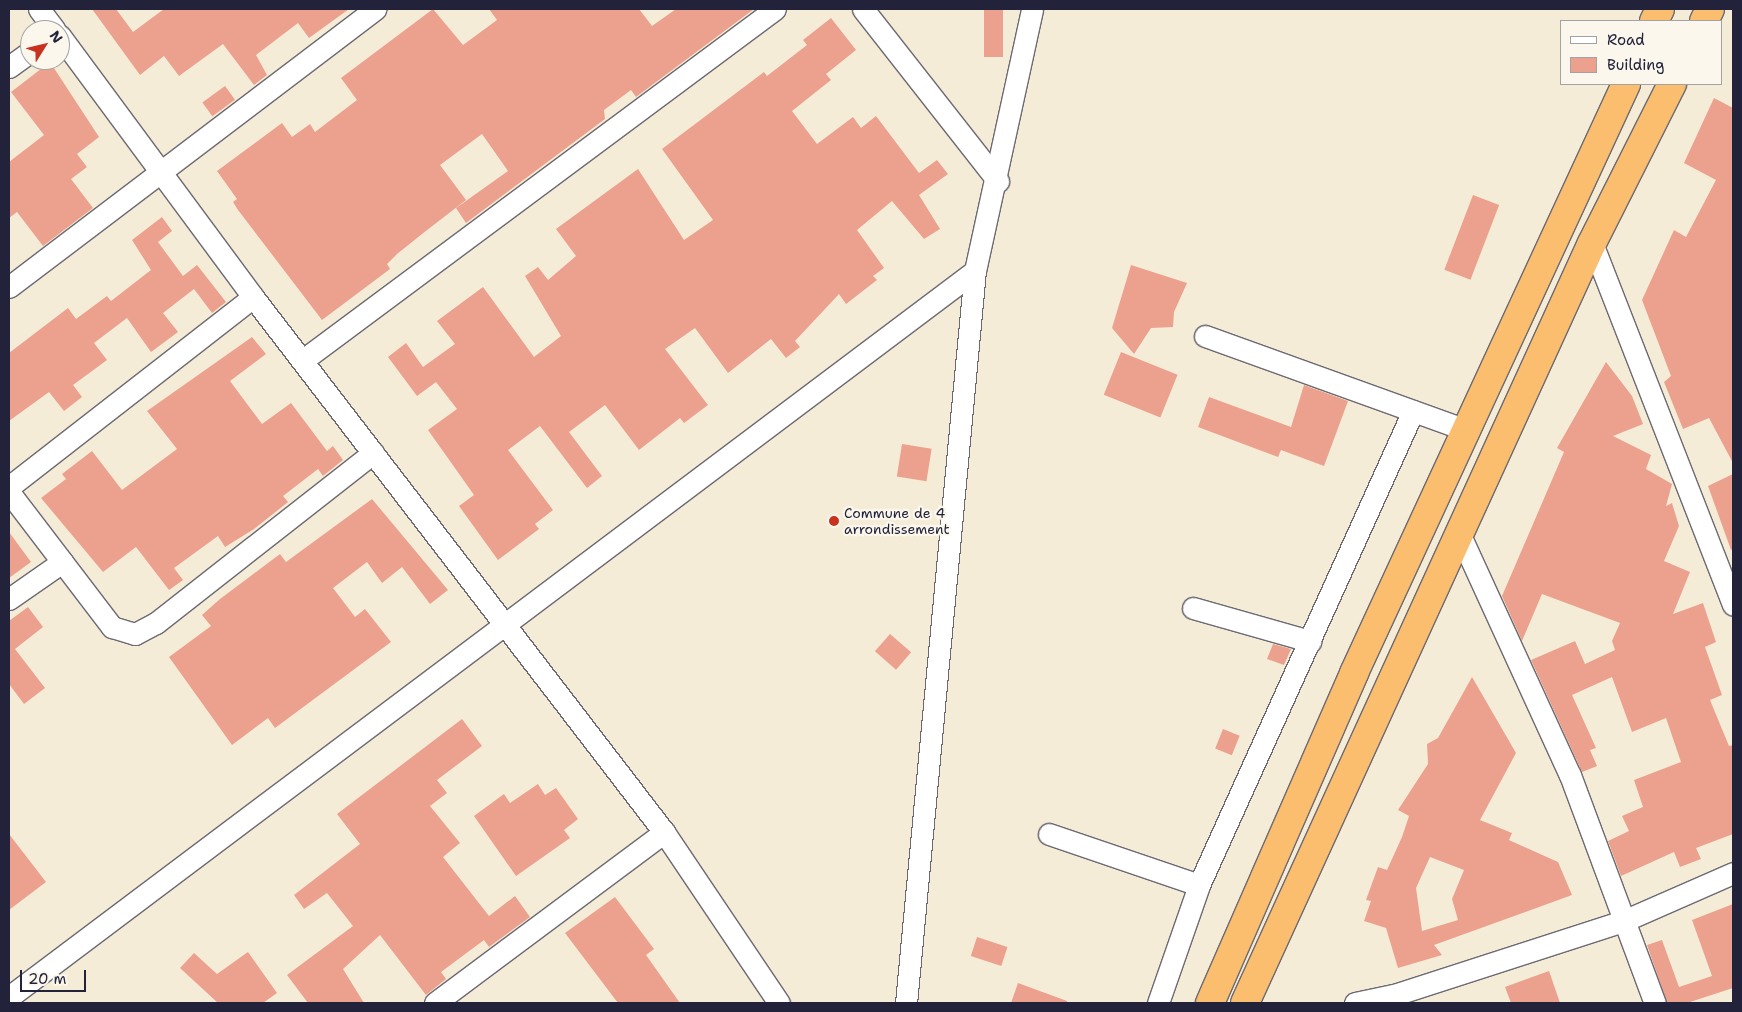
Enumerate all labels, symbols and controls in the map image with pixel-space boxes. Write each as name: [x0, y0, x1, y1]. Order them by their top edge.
north arrow: [20, 20, 70, 70]
legend: [1560, 20, 1722, 85]
text: N: [46, 27, 67, 47]
text: Road: [1607, 30, 1645, 50]
text: Building: [1607, 55, 1664, 75]
place label: Commune de 4 arrondissement: [844, 505, 950, 538]
marker: Commune de 4 arrondissement: [828, 515, 840, 527]
scale bar: [22, 960, 89, 992]
text: 20 m: [28, 969, 67, 989]

